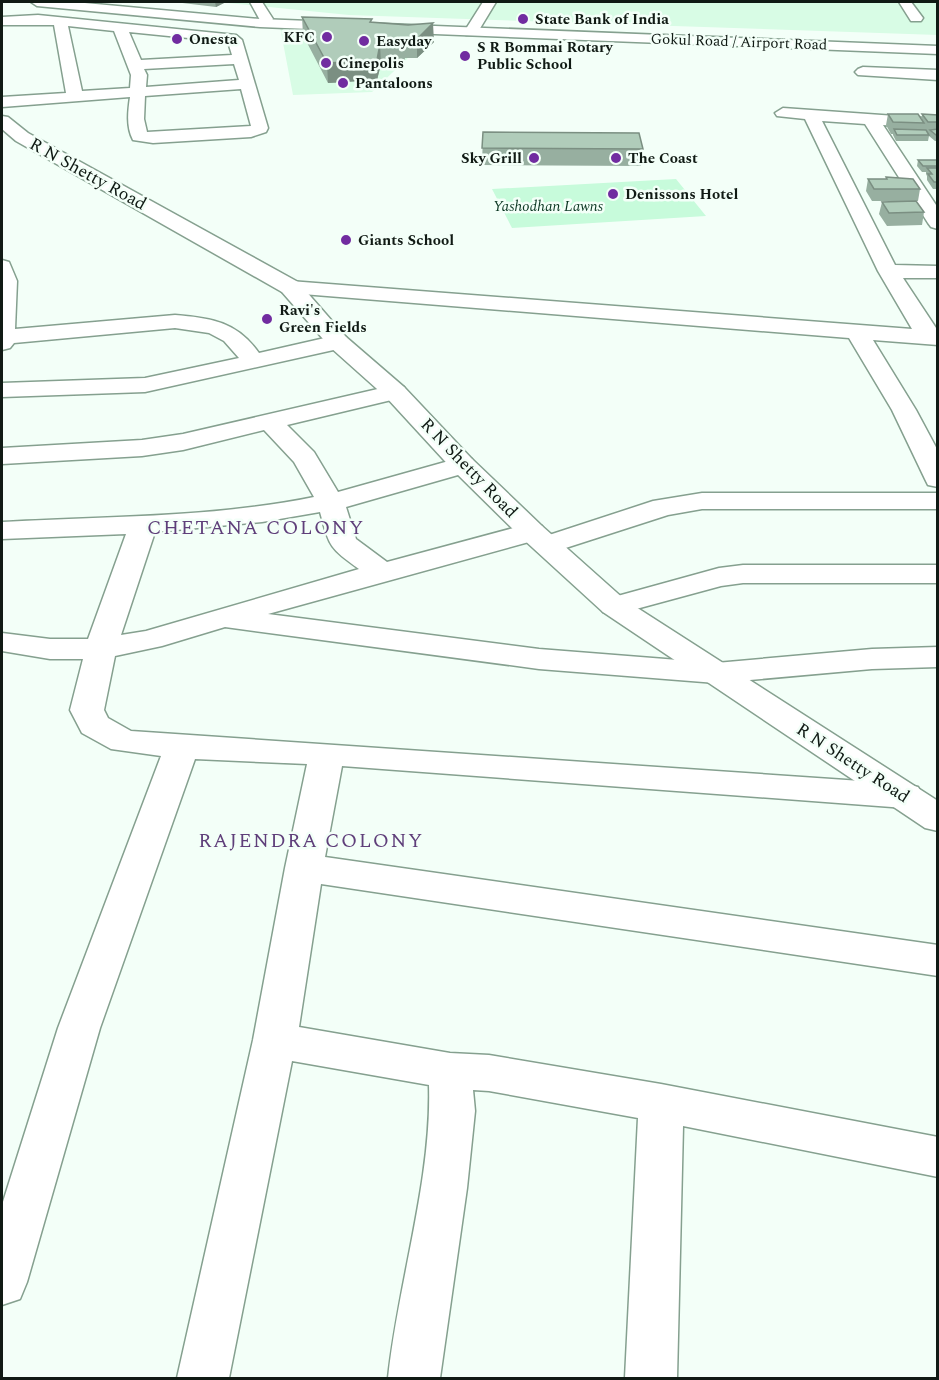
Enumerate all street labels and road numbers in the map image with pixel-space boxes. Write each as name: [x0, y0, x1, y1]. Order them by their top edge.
street label: Gokul Road / Airport Road: [650, 27, 828, 57]
street label: R N Shetty Road: [24, 131, 152, 217]
street label: R N Shetty Road: [414, 412, 524, 524]
street label: R N Shetty Road: [791, 716, 915, 810]

